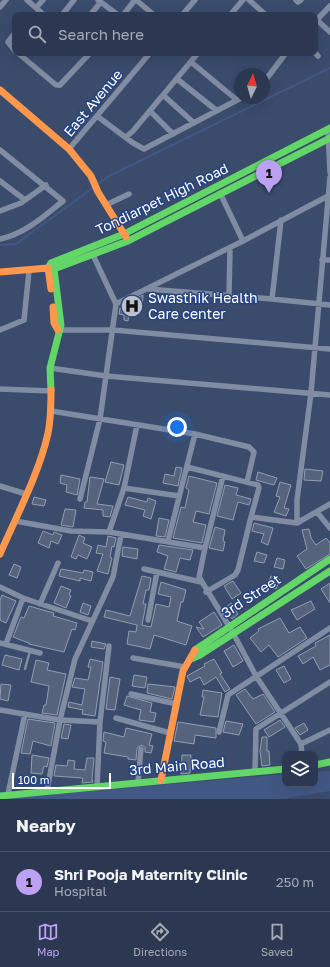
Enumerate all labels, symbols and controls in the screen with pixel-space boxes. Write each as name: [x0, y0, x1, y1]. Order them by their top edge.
search box: [12, 12, 318, 56]
icon: search: [26, 23, 48, 45]
text: Search here: [58, 25, 144, 43]
street label: East Avenue: [60, 66, 126, 140]
north arrow: [234, 68, 270, 104]
street label: Tondiarpet High Road: [93, 159, 231, 238]
pin: 1: [256, 160, 282, 193]
place label: Swasthik Health Care center: [148, 289, 258, 322]
hospital icon: Swasthik Health Care center: [119, 293, 145, 319]
your location: [167, 417, 187, 437]
street label: 3rd Street: [218, 570, 283, 621]
map controls: [282, 751, 318, 787]
button: layers: [282, 751, 318, 787]
street label: 3rd Main Road: [129, 753, 225, 778]
scale bar: [12, 771, 111, 790]
text: 100 m: [18, 773, 49, 786]
text: Nearby: [16, 815, 76, 836]
text: Shri Pooja Maternity Clinic: [54, 865, 248, 883]
text: 1: [26, 874, 32, 890]
text: 250 m: [276, 874, 314, 890]
text: Hospital: [54, 883, 107, 899]
tab: Map: [37, 921, 59, 958]
tab: Directions: [133, 921, 187, 958]
tab: Saved: [261, 921, 293, 958]

